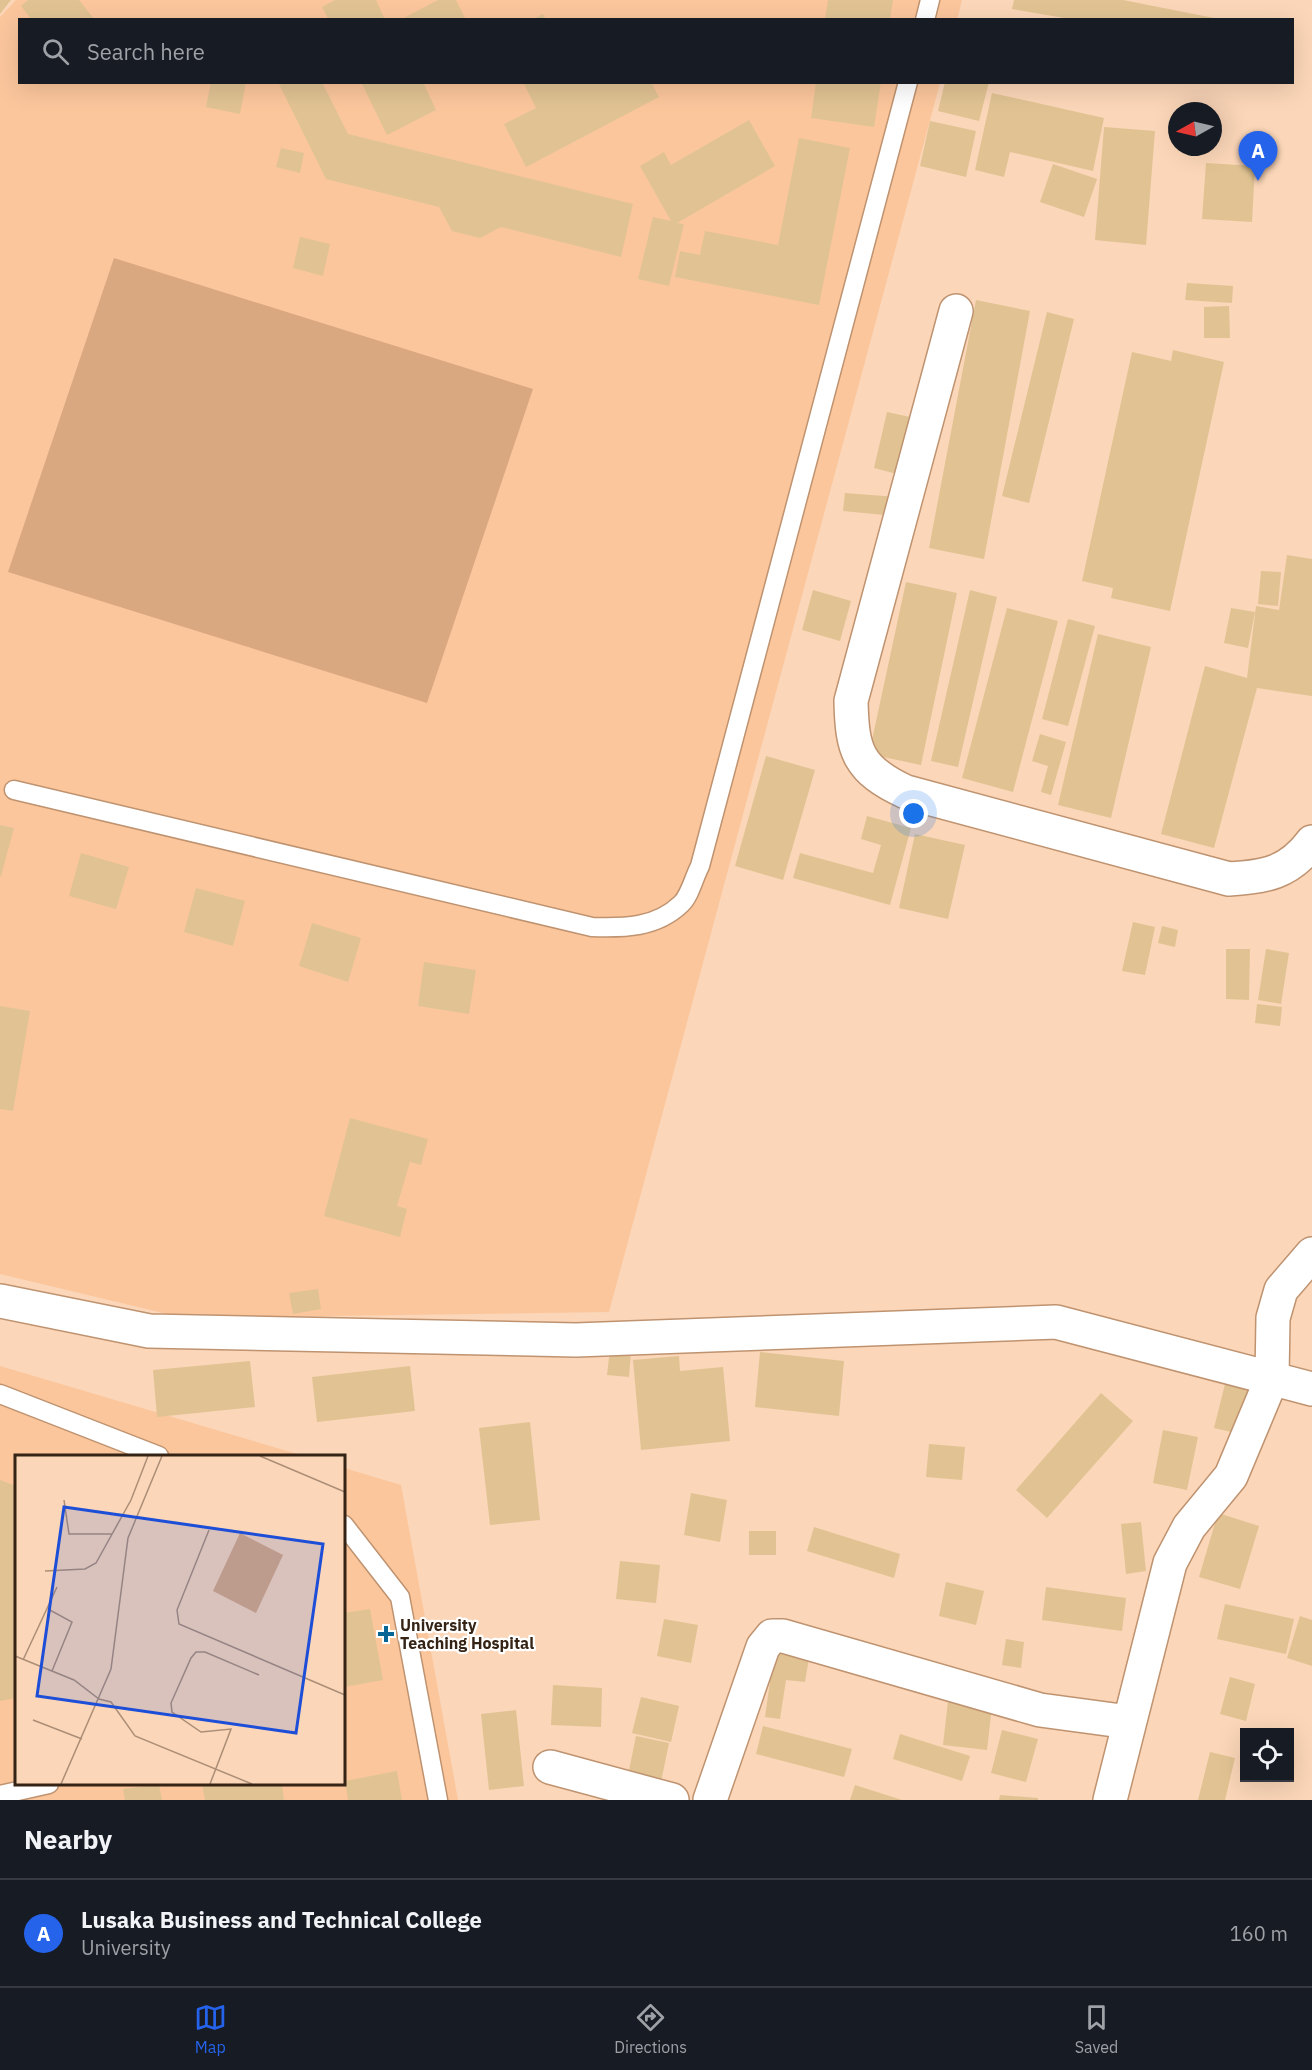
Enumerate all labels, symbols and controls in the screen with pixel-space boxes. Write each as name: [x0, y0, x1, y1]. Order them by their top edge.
search box: [18, 18, 1294, 84]
icon: search: [39, 35, 72, 68]
text: Search here: [87, 37, 205, 66]
north arrow: [1168, 102, 1222, 156]
pin: A: [1238, 132, 1278, 181]
your location: [899, 799, 928, 828]
inset map: [15, 1455, 345, 1785]
place label: University Teaching Hospital: [400, 1615, 534, 1653]
marker: University Teaching Hospital: [377, 1625, 395, 1643]
map controls: [1240, 1728, 1294, 1782]
button: locate: [1240, 1728, 1294, 1782]
text: Nearby: [24, 1822, 112, 1856]
text: Lusaka Business and Technical College: [81, 1905, 482, 1934]
text: A: [37, 1920, 50, 1947]
text: 160 m: [1230, 1920, 1288, 1947]
text: University: [81, 1934, 171, 1961]
tab: Map: [194, 2001, 227, 2057]
tab: Directions: [614, 2001, 687, 2057]
tab: Saved: [1075, 2001, 1118, 2057]

